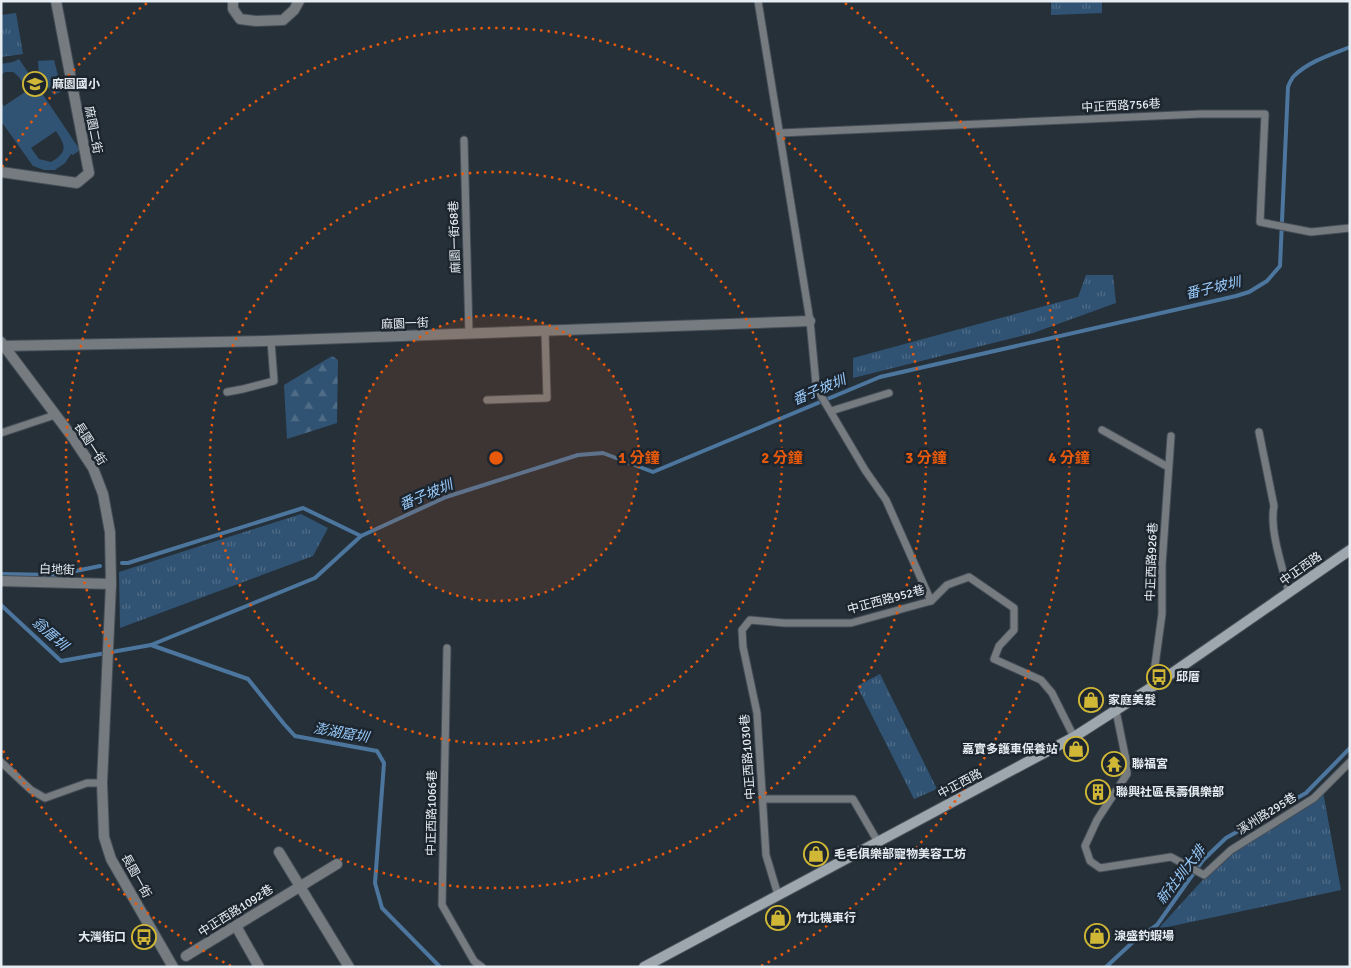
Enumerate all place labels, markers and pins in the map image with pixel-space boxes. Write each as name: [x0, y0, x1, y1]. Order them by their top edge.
school or university icon: 麻園國小: [22, 71, 48, 97]
place label: 麻園國小: [52, 77, 100, 92]
centre of rings: [487, 449, 505, 467]
bus stop icon: 邱厝: [1146, 664, 1172, 690]
place label: 邱厝: [1176, 670, 1200, 685]
shop icon: 家庭美髮: [1078, 687, 1104, 713]
place label: 家庭美髮: [1108, 693, 1156, 708]
shop icon: 嘉實多護車保養站: [1063, 736, 1089, 762]
place label: 嘉實多護車保養站: [962, 742, 1058, 757]
temple icon: 聯福宮: [1101, 751, 1127, 777]
place label: 聯福宮: [1132, 757, 1168, 772]
building icon: 聯興社區長壽俱樂部: [1085, 779, 1111, 805]
place label: 聯興社區長壽俱樂部: [1116, 785, 1224, 800]
shop icon: 毛毛俱樂部寵物美容工坊: [803, 841, 829, 867]
place label: 毛毛俱樂部寵物美容工坊: [834, 847, 966, 862]
shop icon: 竹北機車行: [765, 905, 791, 931]
place label: 竹北機車行: [796, 911, 856, 926]
shop icon: 湶盛釣蝦場: [1084, 923, 1110, 949]
bus stop icon: 大灣街口: [131, 924, 157, 950]
place label: 湶盛釣蝦場: [1114, 929, 1174, 944]
place label: 大灣街口: [78, 930, 126, 945]

